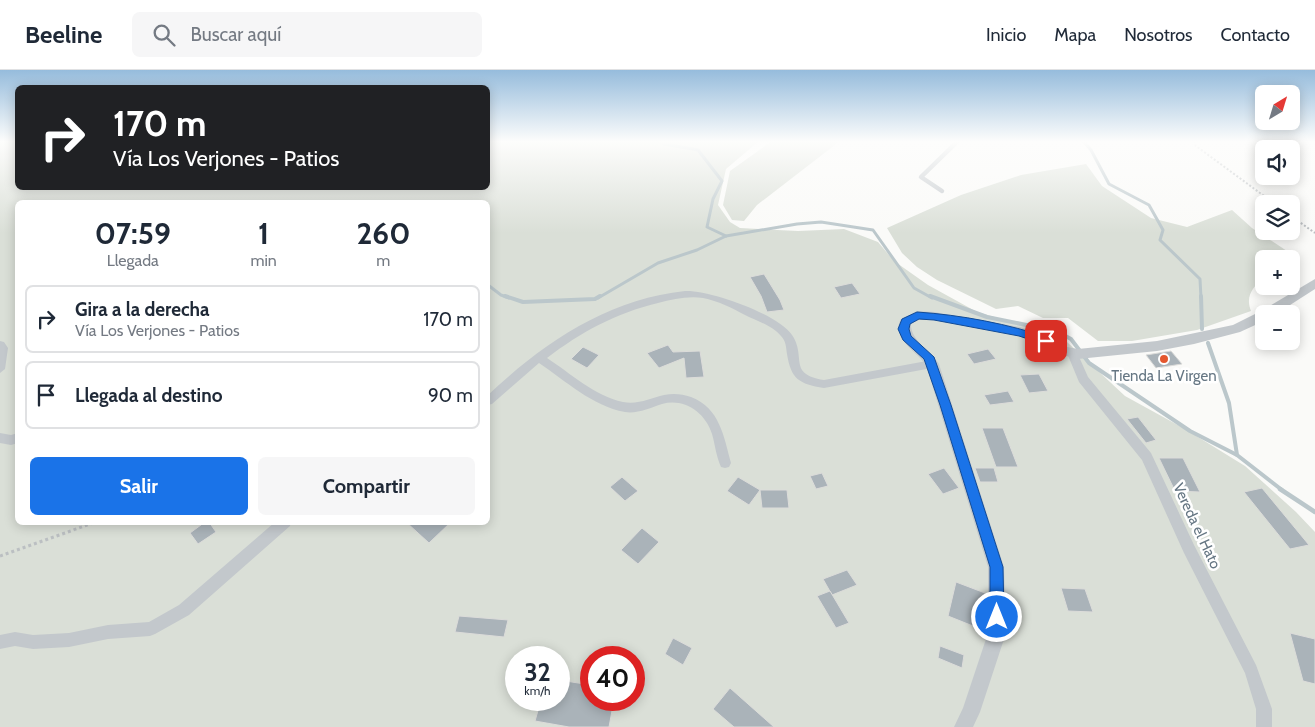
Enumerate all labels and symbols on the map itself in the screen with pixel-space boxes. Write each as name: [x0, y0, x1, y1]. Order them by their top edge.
north arrow: [1255, 85, 1300, 130]
pin: [1025, 320, 1067, 362]
marker: Tienda La Virgen: [1158, 353, 1170, 365]
place label: Tienda La Virgen: [1111, 367, 1217, 385]
street label: Vereda el Hato: [1169, 480, 1225, 572]
position arrow: [970, 590, 1022, 642]
speed limit sign: 40: [580, 646, 645, 711]

